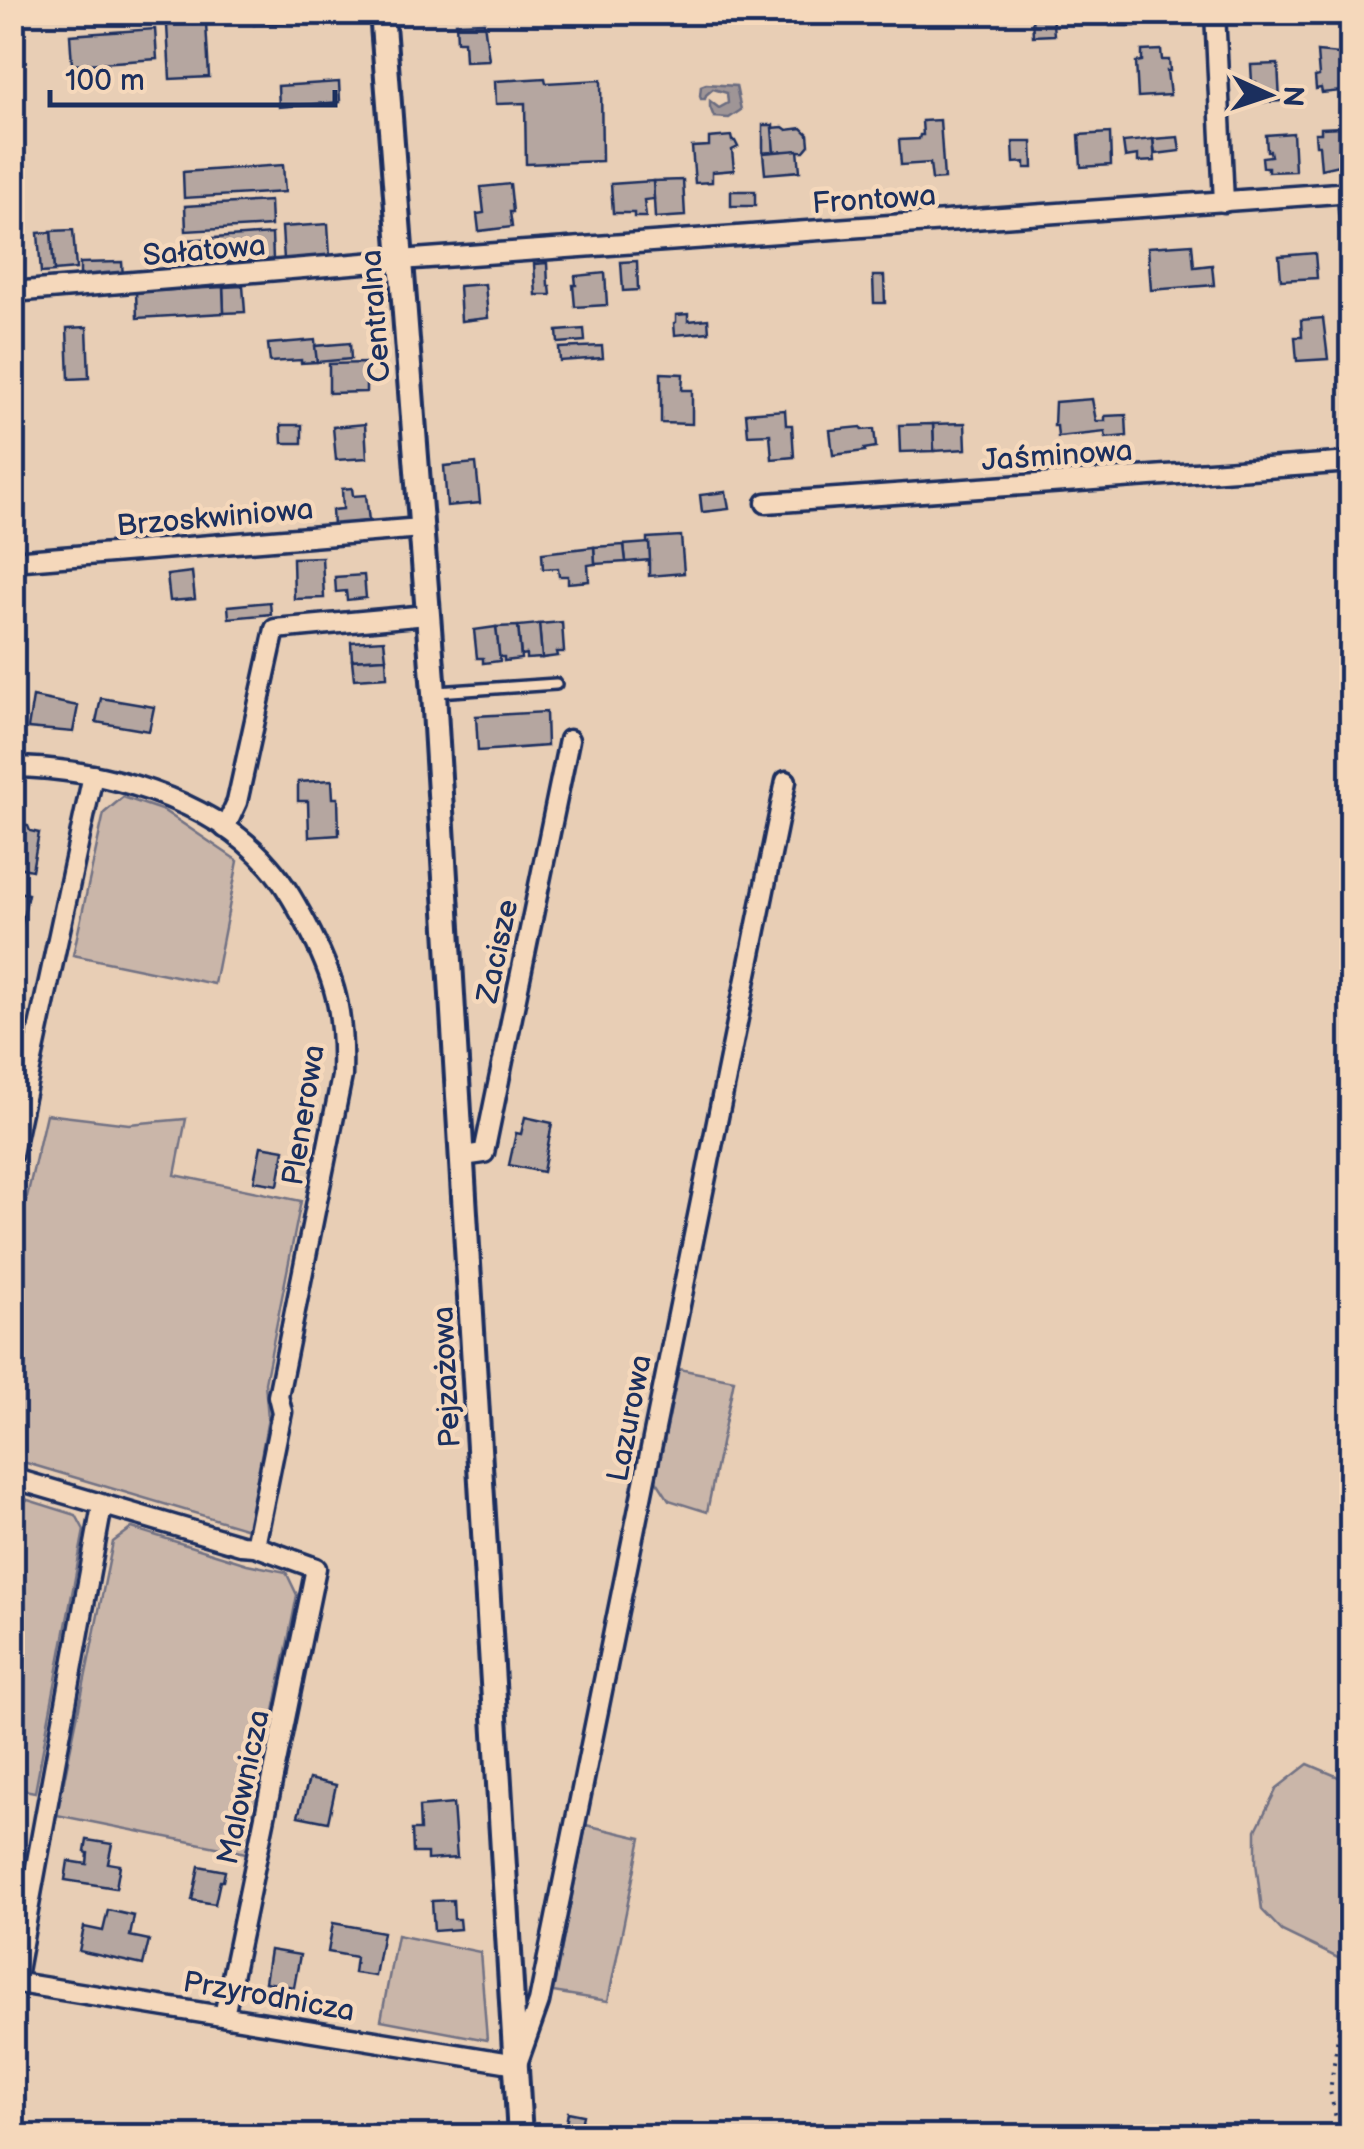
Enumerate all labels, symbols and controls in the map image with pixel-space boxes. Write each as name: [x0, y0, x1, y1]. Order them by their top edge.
scale bar: [50, 45, 335, 107]
north arrow: [1219, 45, 1319, 145]
text: 100 m: [65, 63, 145, 99]
text: N: [1275, 85, 1309, 108]
street label: Frontowa: [811, 178, 937, 222]
street label: Sałatowa: [141, 228, 267, 274]
street label: Centralna: [353, 248, 399, 384]
street label: Jaśminowa: [980, 433, 1134, 479]
street label: Brzoskwiniowa: [115, 491, 315, 545]
street label: Zacisze: [469, 896, 526, 1007]
street label: Plenerowa: [275, 1042, 333, 1188]
street label: Pejzażowa: [425, 1305, 469, 1448]
street label: Lazurowa: [600, 1352, 660, 1485]
street label: Malownicza: [210, 1707, 278, 1868]
street label: Przyrodnicza: [180, 1964, 357, 2030]

